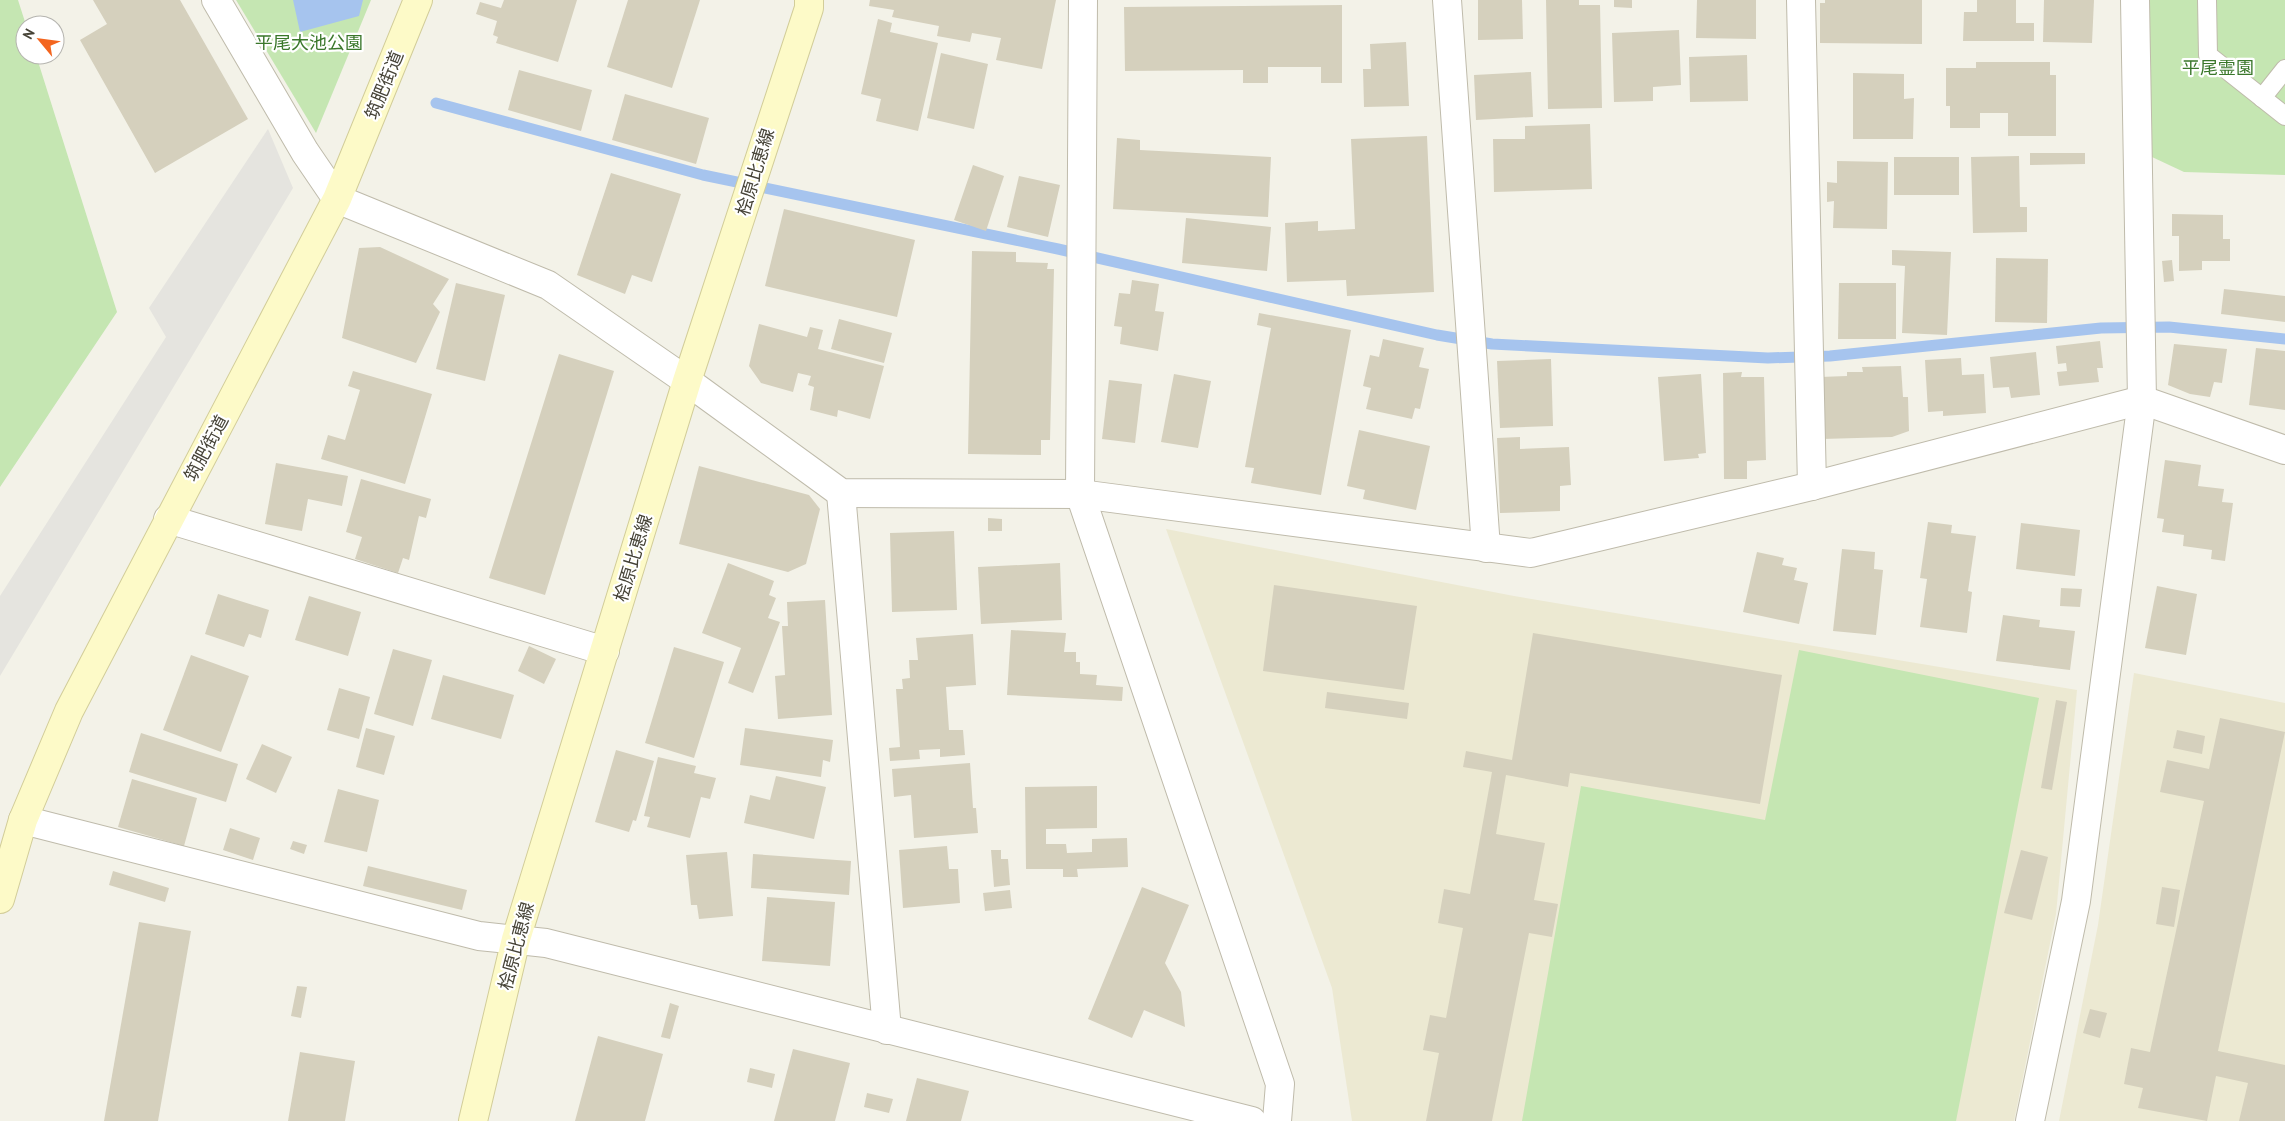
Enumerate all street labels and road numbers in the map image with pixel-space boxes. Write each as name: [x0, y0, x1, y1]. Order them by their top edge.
street label: 筑肥街道: [360, 47, 408, 123]
street label: 桧原比恵線: [731, 126, 779, 218]
street label: 筑肥街道: [179, 411, 233, 485]
street label: 桧原比恵線: [609, 512, 657, 604]
street label: 桧原比恵線: [493, 900, 539, 992]

